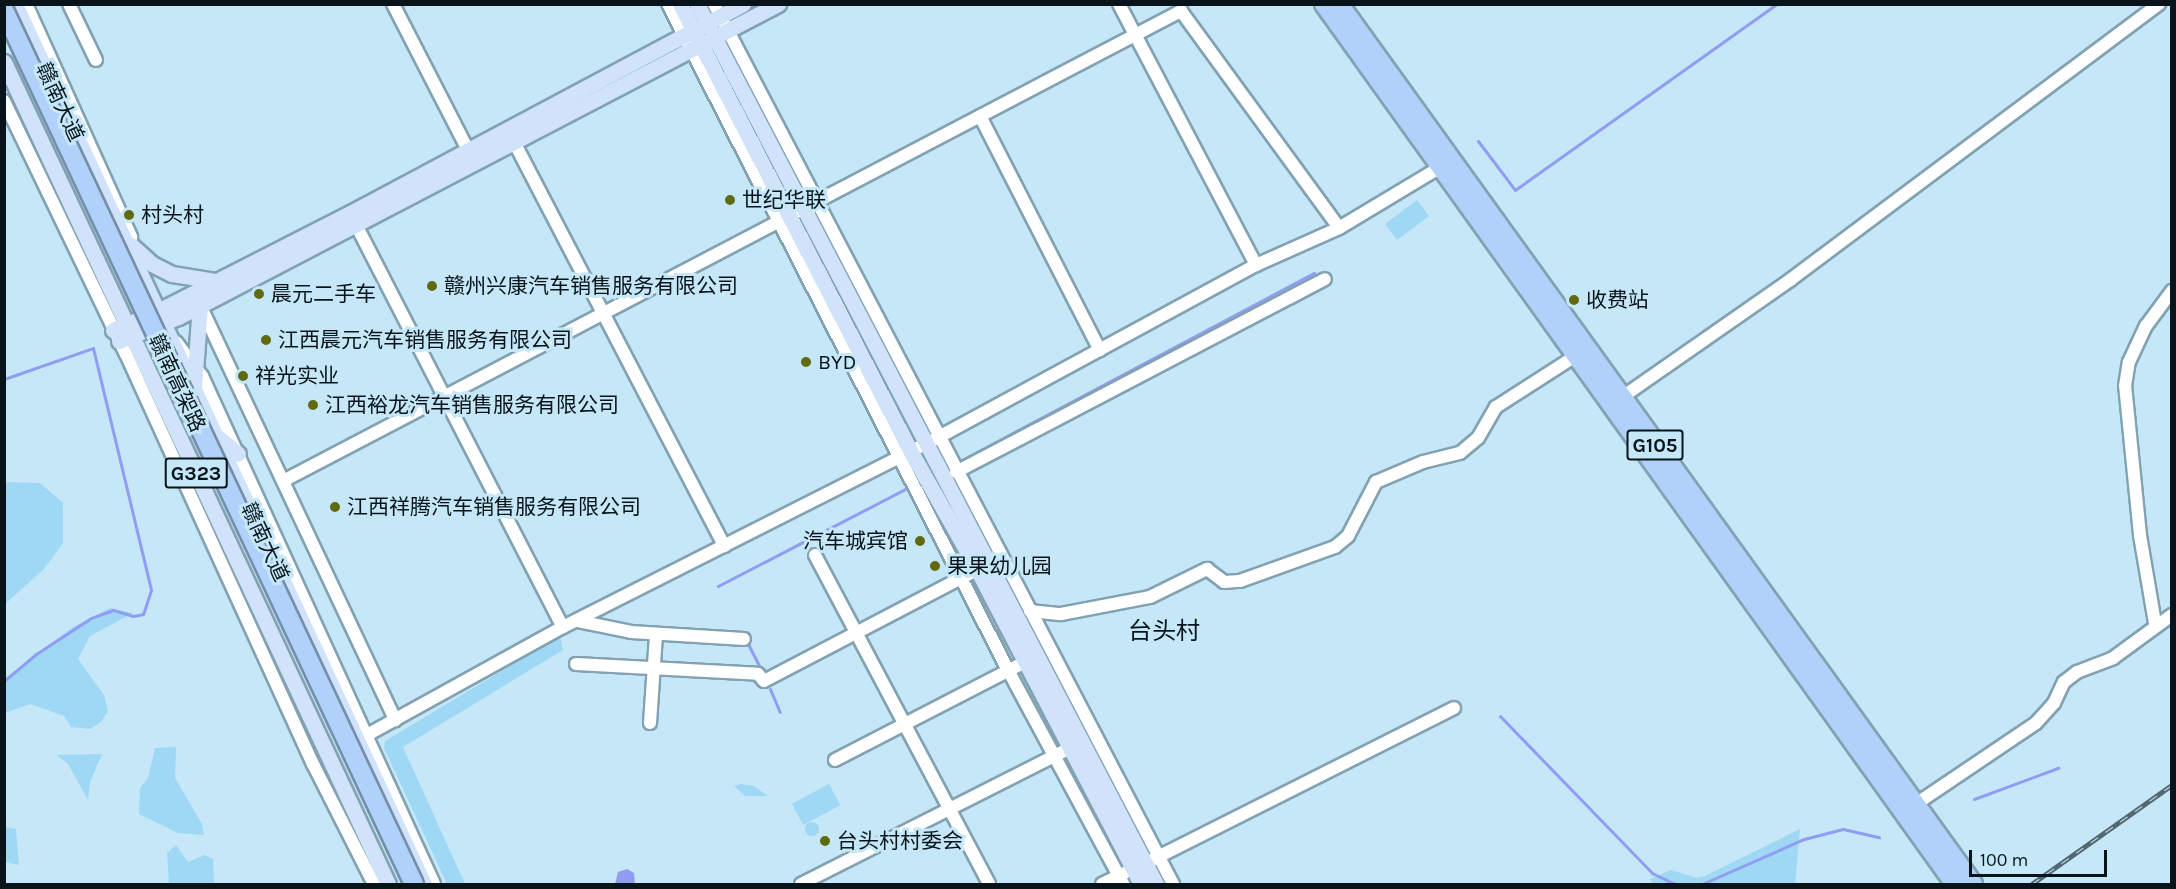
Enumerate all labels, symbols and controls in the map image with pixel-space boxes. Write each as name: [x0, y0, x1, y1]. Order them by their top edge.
street label: 赣南大道: [31, 59, 89, 145]
place label: 世纪华联: [742, 187, 826, 213]
marker: 世纪华联: [723, 193, 737, 207]
place label: 村头村: [141, 202, 204, 228]
marker: 村头村: [122, 208, 136, 222]
place label: 赣州兴康汽车销售服务有限公司: [444, 273, 738, 299]
marker: 赣州兴康汽车销售服务有限公司: [425, 279, 439, 293]
place label: 晨元二手车: [271, 281, 376, 307]
marker: 晨元二手车: [252, 287, 266, 301]
place label: 收费站: [1586, 287, 1649, 313]
marker: 收费站: [1567, 293, 1581, 307]
place label: 江西晨元汽车销售服务有限公司: [278, 327, 572, 353]
street label: 赣南高架路: [143, 330, 211, 436]
marker: 江西晨元汽车销售服务有限公司: [259, 333, 273, 347]
place label: BYD: [818, 349, 856, 375]
marker: BYD: [799, 355, 813, 369]
place label: 祥光实业: [255, 363, 339, 389]
marker: 祥光实业: [236, 369, 250, 383]
place label: 江西裕龙汽车销售服务有限公司: [325, 392, 619, 418]
marker: 江西裕龙汽车销售服务有限公司: [306, 398, 320, 412]
road number: G105: [1626, 428, 1684, 462]
road number: G323: [164, 456, 228, 490]
place label: 江西祥腾汽车销售服务有限公司: [347, 494, 641, 520]
street label: 赣南大道: [236, 499, 294, 585]
marker: 江西祥腾汽车销售服务有限公司: [328, 500, 342, 514]
place label: 汽车城宾馆: [803, 528, 908, 554]
marker: 汽车城宾馆: [913, 534, 927, 548]
place label: 果果幼儿园: [947, 553, 1052, 579]
marker: 果果幼儿园: [928, 559, 942, 573]
district label: 台头村: [1128, 618, 1200, 646]
place label: 台头村村委会: [837, 828, 963, 854]
marker: 台头村村委会: [818, 834, 832, 848]
scale bar: [1972, 838, 2110, 876]
text: 100 m: [1980, 849, 2028, 871]

